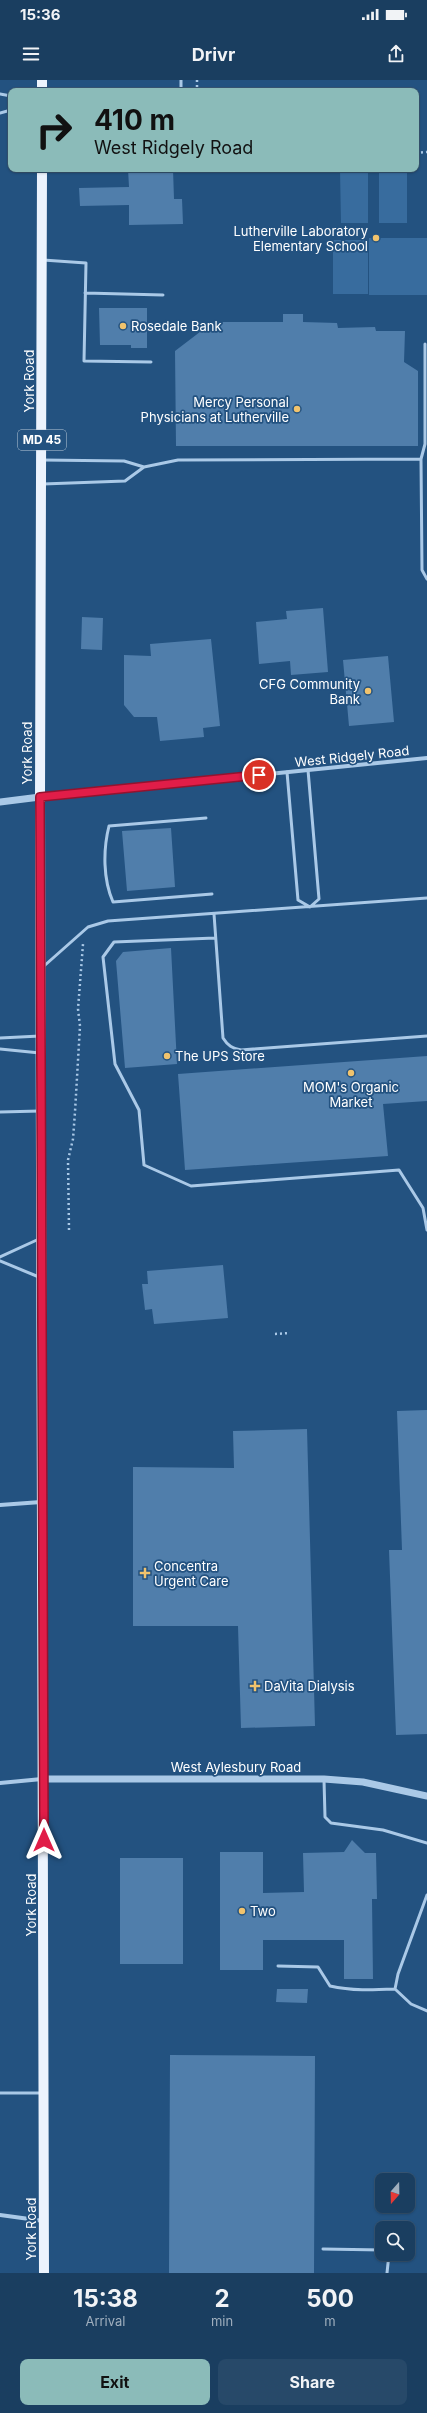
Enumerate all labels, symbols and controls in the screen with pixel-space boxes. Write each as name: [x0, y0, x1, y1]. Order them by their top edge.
text: 15:36: [20, 5, 61, 24]
icon: menu: [20, 43, 42, 65]
icon: share: [385, 43, 407, 65]
text: Drivr: [192, 44, 235, 65]
text: 410 m: [94, 103, 175, 137]
icon: right: [28, 104, 80, 156]
text: West Ridgely Road: [94, 137, 253, 158]
place label: Lutherville Laboratory Elementary School: [233, 223, 368, 254]
marker: Lutherville Laboratory Elementary School: [371, 233, 381, 243]
place label: Rosedale Bank: [131, 318, 222, 334]
marker: Rosedale Bank: [118, 321, 128, 331]
street label: York Road: [21, 350, 37, 412]
place label: Mercy Personal Physicians at Lutherville: [141, 394, 289, 425]
marker: Mercy Personal Physicians at Lutherville: [292, 404, 302, 414]
road number: MD 45: [18, 430, 66, 450]
place label: CFG Community Bank: [259, 676, 360, 707]
marker: CFG Community Bank: [363, 686, 373, 696]
street label: York Road: [19, 722, 35, 784]
street label: West Ridgely Road: [294, 742, 410, 770]
pin: [242, 758, 276, 792]
icon: arrive: [248, 764, 270, 786]
place label: The UPS Store: [175, 1048, 265, 1064]
marker: The UPS Store: [162, 1051, 172, 1061]
marker: MOM's Organic Market: [346, 1068, 356, 1078]
place label: MOM's Organic Market: [303, 1079, 399, 1110]
place label: Concentra Urgent Care: [154, 1558, 229, 1589]
marker: Concentra Urgent Care: [139, 1567, 151, 1579]
place label: DaVita Dialysis: [264, 1678, 355, 1694]
marker: DaVita Dialysis: [249, 1680, 261, 1692]
street label: West Aylesbury Road: [171, 1759, 301, 1775]
position arrow: [23, 1819, 65, 1861]
street label: York Road: [23, 1874, 39, 1936]
place label: Two: [250, 1903, 276, 1919]
marker: Two: [237, 1906, 247, 1916]
north arrow: [375, 2173, 415, 2213]
map controls: [375, 2173, 415, 2261]
street label: York Road: [23, 2198, 39, 2260]
button: search: [375, 2221, 415, 2261]
text: 15:38: [73, 2284, 138, 2313]
text: 2: [214, 2284, 230, 2313]
text: 500: [306, 2284, 354, 2313]
text: Arrival: [85, 2313, 125, 2329]
text: min: [211, 2313, 233, 2329]
text: m: [324, 2313, 336, 2329]
button: Exit: [20, 2359, 210, 2405]
button: Share: [218, 2359, 407, 2405]

